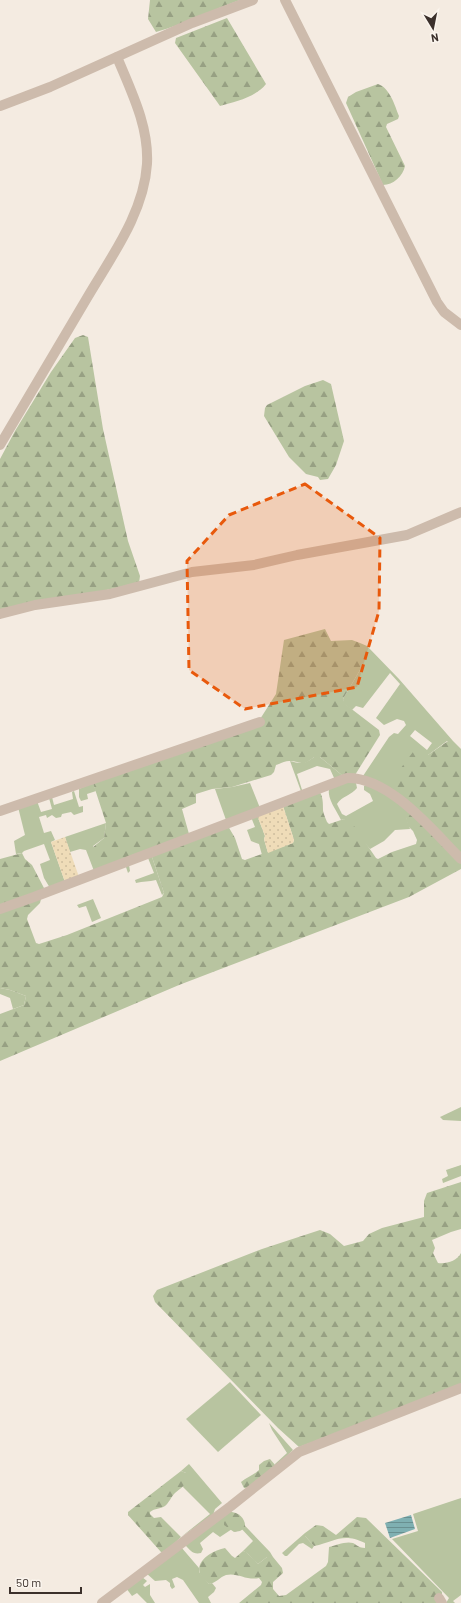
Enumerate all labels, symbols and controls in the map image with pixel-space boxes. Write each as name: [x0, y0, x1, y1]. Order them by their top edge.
north arrow: [413, 8, 453, 48]
text: N: [430, 31, 440, 45]
scale bar: [10, 1569, 81, 1595]
text: 50 m: [16, 1575, 41, 1589]

